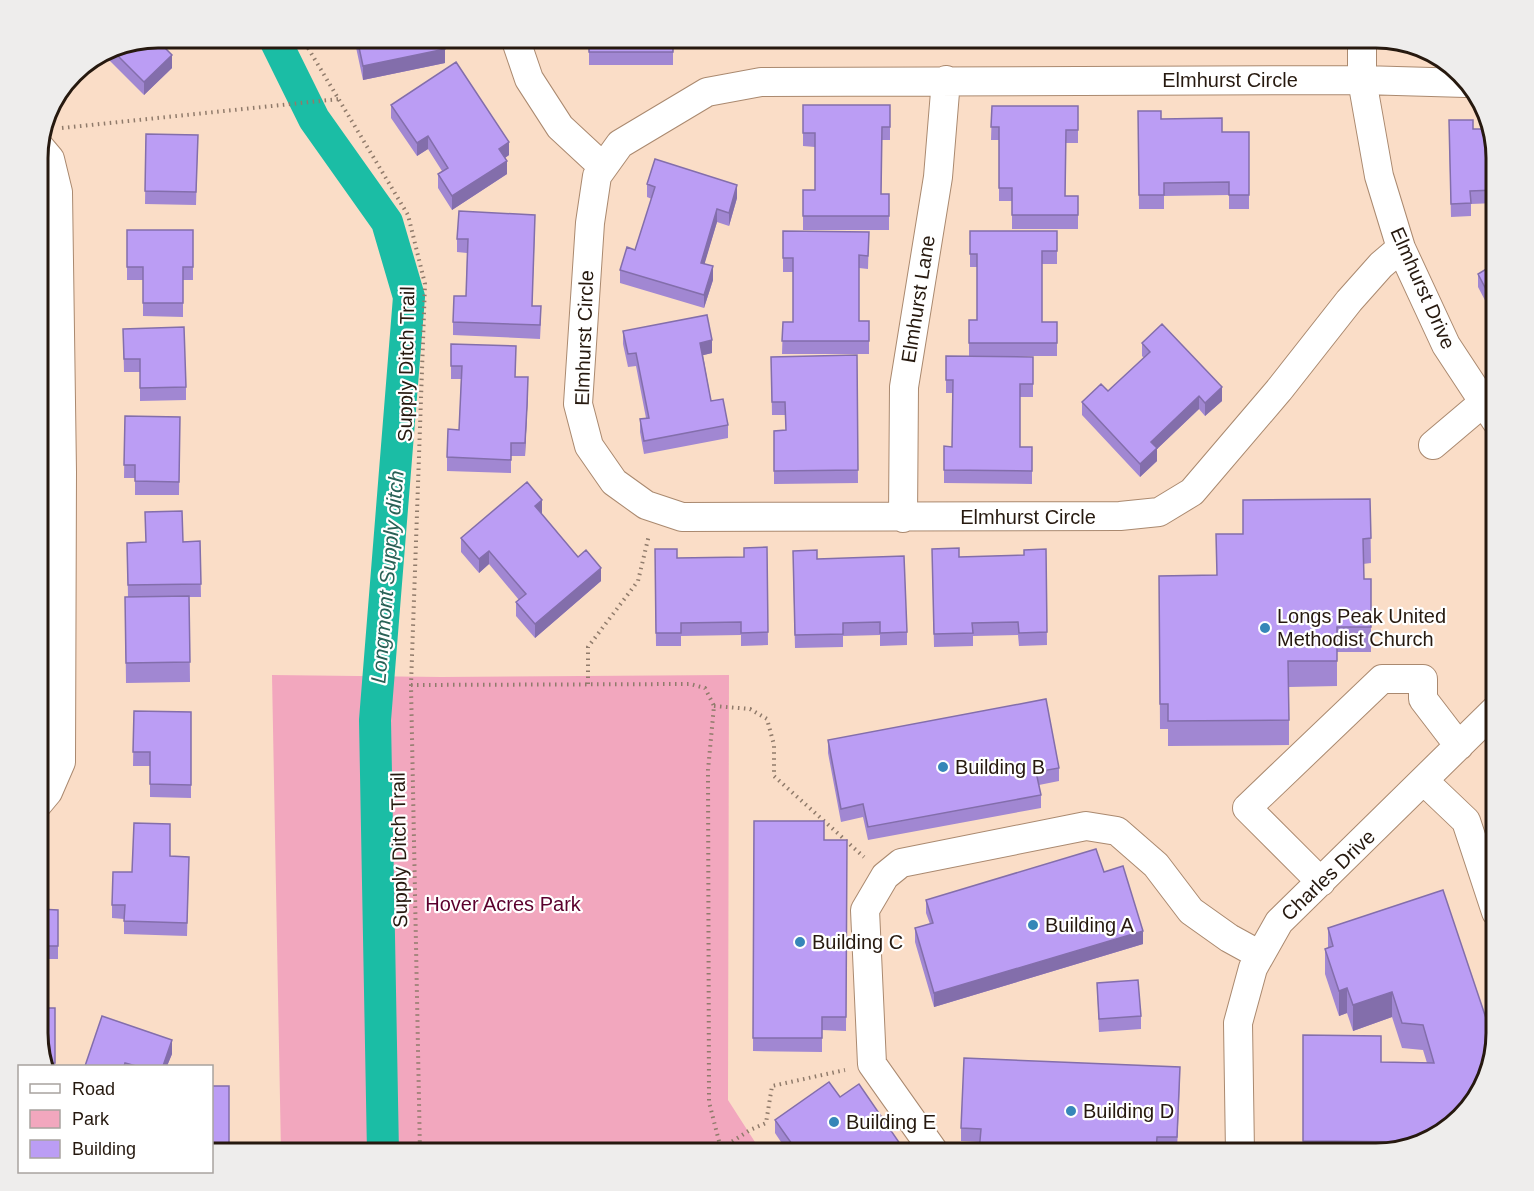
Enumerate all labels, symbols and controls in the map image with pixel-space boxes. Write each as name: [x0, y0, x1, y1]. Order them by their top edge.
street label: Elmhurst Circle: [1162, 69, 1298, 91]
street label: Elmhurst Drive: [1386, 224, 1460, 352]
street label: Elmhurst Lane: [897, 234, 939, 364]
street label: Elmhurst Circle: [571, 270, 597, 406]
street label: Supply Ditch Trail: [394, 286, 418, 442]
water label: Longmont Supply ditch: [366, 470, 408, 684]
street label: Elmhurst Circle: [960, 506, 1096, 528]
place label: Longs Peak United Methodist Church: [1277, 605, 1446, 650]
marker: Longs Peak United Methodist Church: [1258, 621, 1272, 635]
place label: Building B: [955, 756, 1045, 778]
marker: Building B: [936, 760, 950, 774]
street label: Supply Ditch Trail: [387, 772, 411, 928]
street label: Charles Drive: [1277, 825, 1379, 925]
park label: Hover Acres Park: [425, 893, 582, 915]
place label: Building A: [1045, 914, 1135, 936]
marker: Building A: [1026, 918, 1040, 932]
place label: Building C: [812, 931, 903, 953]
marker: Building C: [793, 935, 807, 949]
legend: [18, 1065, 213, 1173]
text: Road: [72, 1079, 115, 1099]
place label: Building D: [1083, 1100, 1174, 1122]
marker: Building D: [1064, 1104, 1078, 1118]
text: Park: [72, 1109, 110, 1129]
place label: Building E: [846, 1111, 936, 1133]
marker: Building E: [827, 1115, 841, 1129]
text: Building: [72, 1139, 136, 1159]

